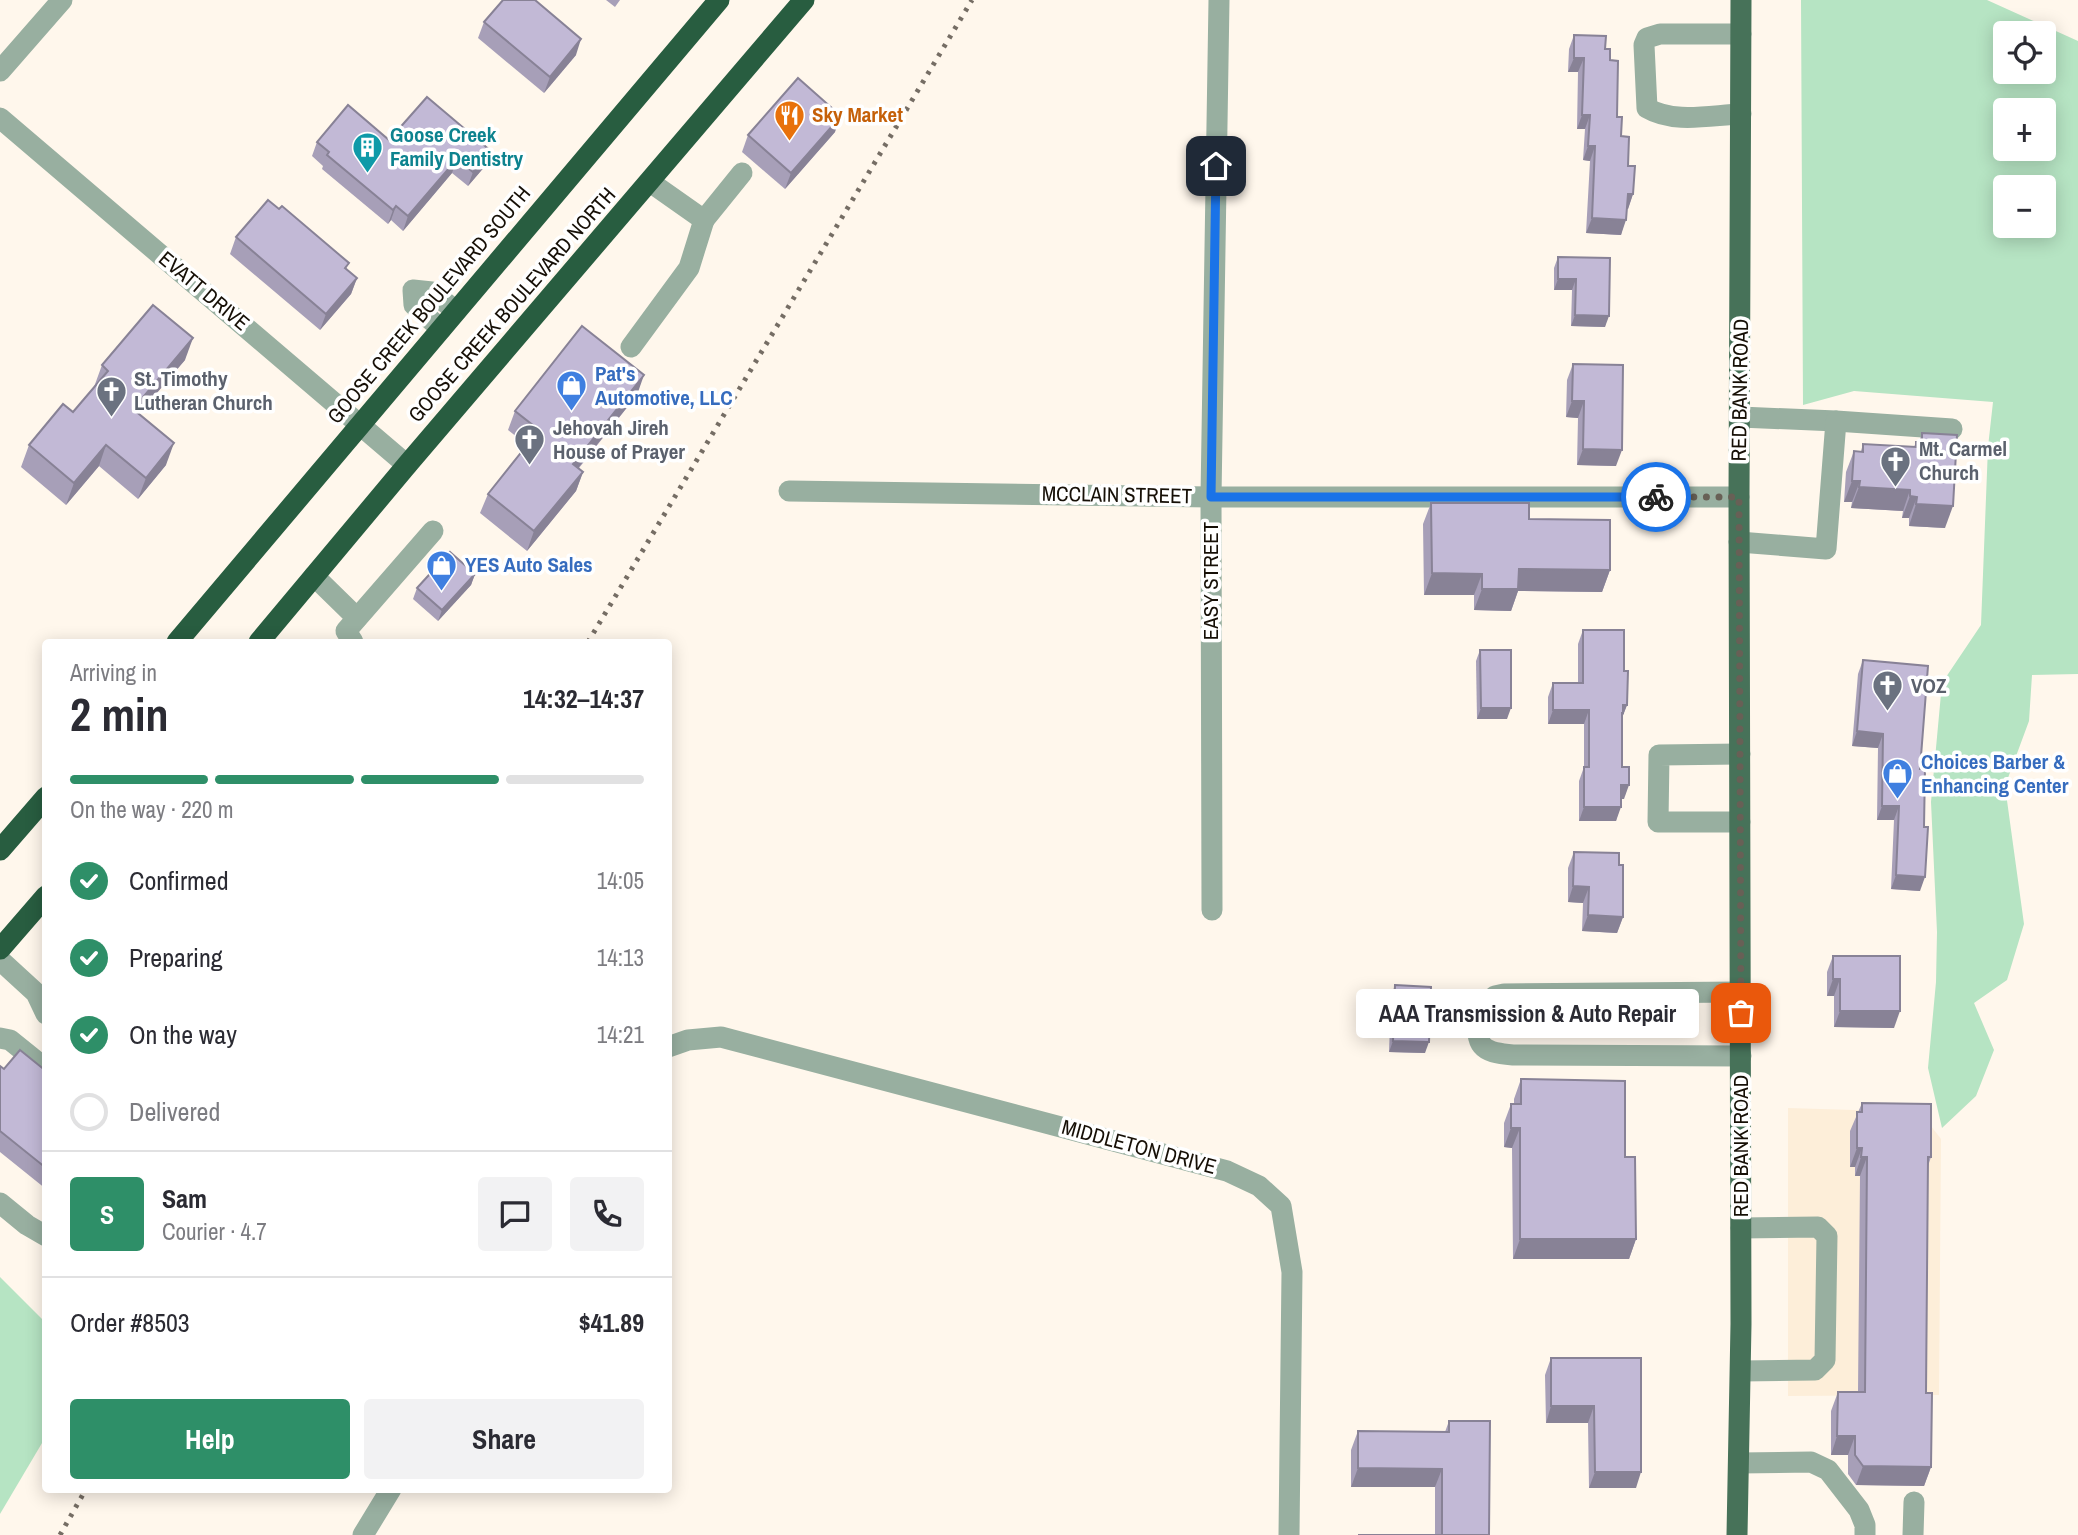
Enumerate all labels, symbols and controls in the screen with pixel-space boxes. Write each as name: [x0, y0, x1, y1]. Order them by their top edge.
map controls: [1993, 21, 2056, 238]
button: locate: [1993, 21, 2056, 84]
restaurant icon: Sky Market: [772, 98, 806, 142]
button: +: [1993, 98, 2056, 161]
place label: Sky Market: [812, 100, 903, 129]
place label: Goose Creek Family Dentistry: [390, 120, 524, 173]
building icon: Goose Creek Family Dentistry: [350, 130, 384, 174]
pin: [1186, 136, 1246, 196]
icon: home: [1197, 147, 1235, 185]
button: −: [1993, 175, 2056, 238]
street label: GOOSE CREEK BOULEVARD SOUTH: [320, 180, 537, 430]
street label: GOOSE CREEK BOULEVARD NORTH: [401, 181, 622, 428]
street label: EVATT DRIVE: [153, 244, 256, 337]
street label: RED BANK ROAD: [1724, 318, 1755, 462]
place label: Pat's Automotive, LLC: [595, 359, 733, 412]
place label: St. Timothy Lutheran Church: [134, 364, 273, 417]
shop icon: Pat's Automotive, LLC: [555, 369, 589, 413]
church icon: St. Timothy Lutheran Church: [94, 374, 128, 418]
place label: Jehovah Jireh House of Prayer: [553, 413, 685, 466]
church icon: Jehovah Jireh House of Prayer: [513, 423, 547, 467]
place label: Mt. Carmel Church: [1919, 434, 2007, 487]
church icon: Mt. Carmel Church: [1879, 444, 1913, 488]
courier: [1621, 462, 1691, 532]
icon: bike: [1637, 478, 1675, 516]
street label: MCCLAIN STREET: [1042, 479, 1193, 510]
street label: EASY STREET: [1196, 521, 1225, 640]
shop icon: YES Auto Sales: [425, 548, 459, 592]
place label: YES Auto Sales: [465, 550, 593, 579]
text: Arriving in: [70, 657, 157, 688]
church icon: VOZ: [1871, 669, 1905, 713]
place label: VOZ: [1911, 671, 1947, 700]
text: 14:32–14:37: [523, 681, 644, 716]
text: 2 min: [70, 683, 169, 745]
place label: Choices Barber & Enhancing Center: [1921, 747, 2069, 800]
shop icon: Choices Barber & Enhancing Center: [1881, 757, 1915, 801]
text: On the way · 220 m: [70, 794, 234, 825]
icon: check: [70, 862, 108, 900]
text: Confirmed: [129, 863, 229, 898]
text: 14:05: [597, 865, 644, 896]
icon: check: [70, 939, 108, 977]
text: Preparing: [129, 940, 223, 975]
text: 14:13: [597, 942, 644, 973]
pin: [1711, 983, 1771, 1043]
callout: AAA Transmission & Auto Repair: [1356, 988, 1699, 1038]
icon: bag: [1722, 994, 1760, 1032]
text: AAA Transmission & Auto Repair: [1379, 998, 1676, 1029]
icon: check: [70, 1016, 108, 1054]
text: On the way: [129, 1017, 237, 1052]
text: 14:21: [597, 1019, 644, 1050]
street label: RED BANK ROAD: [1726, 1075, 1755, 1217]
text: Delivered: [129, 1094, 220, 1129]
street label: MIDDLETON DRIVE: [1059, 1112, 1219, 1181]
button: chat: [478, 1177, 552, 1251]
button: phone: [570, 1177, 644, 1251]
text: Sam: [162, 1181, 207, 1216]
text: S: [100, 1197, 114, 1232]
text: Courier · 4.7: [162, 1216, 267, 1247]
text: Order #8503: [70, 1305, 190, 1340]
text: $41.89: [579, 1305, 644, 1340]
button: Help: [70, 1399, 350, 1479]
button: Share: [364, 1399, 644, 1479]

